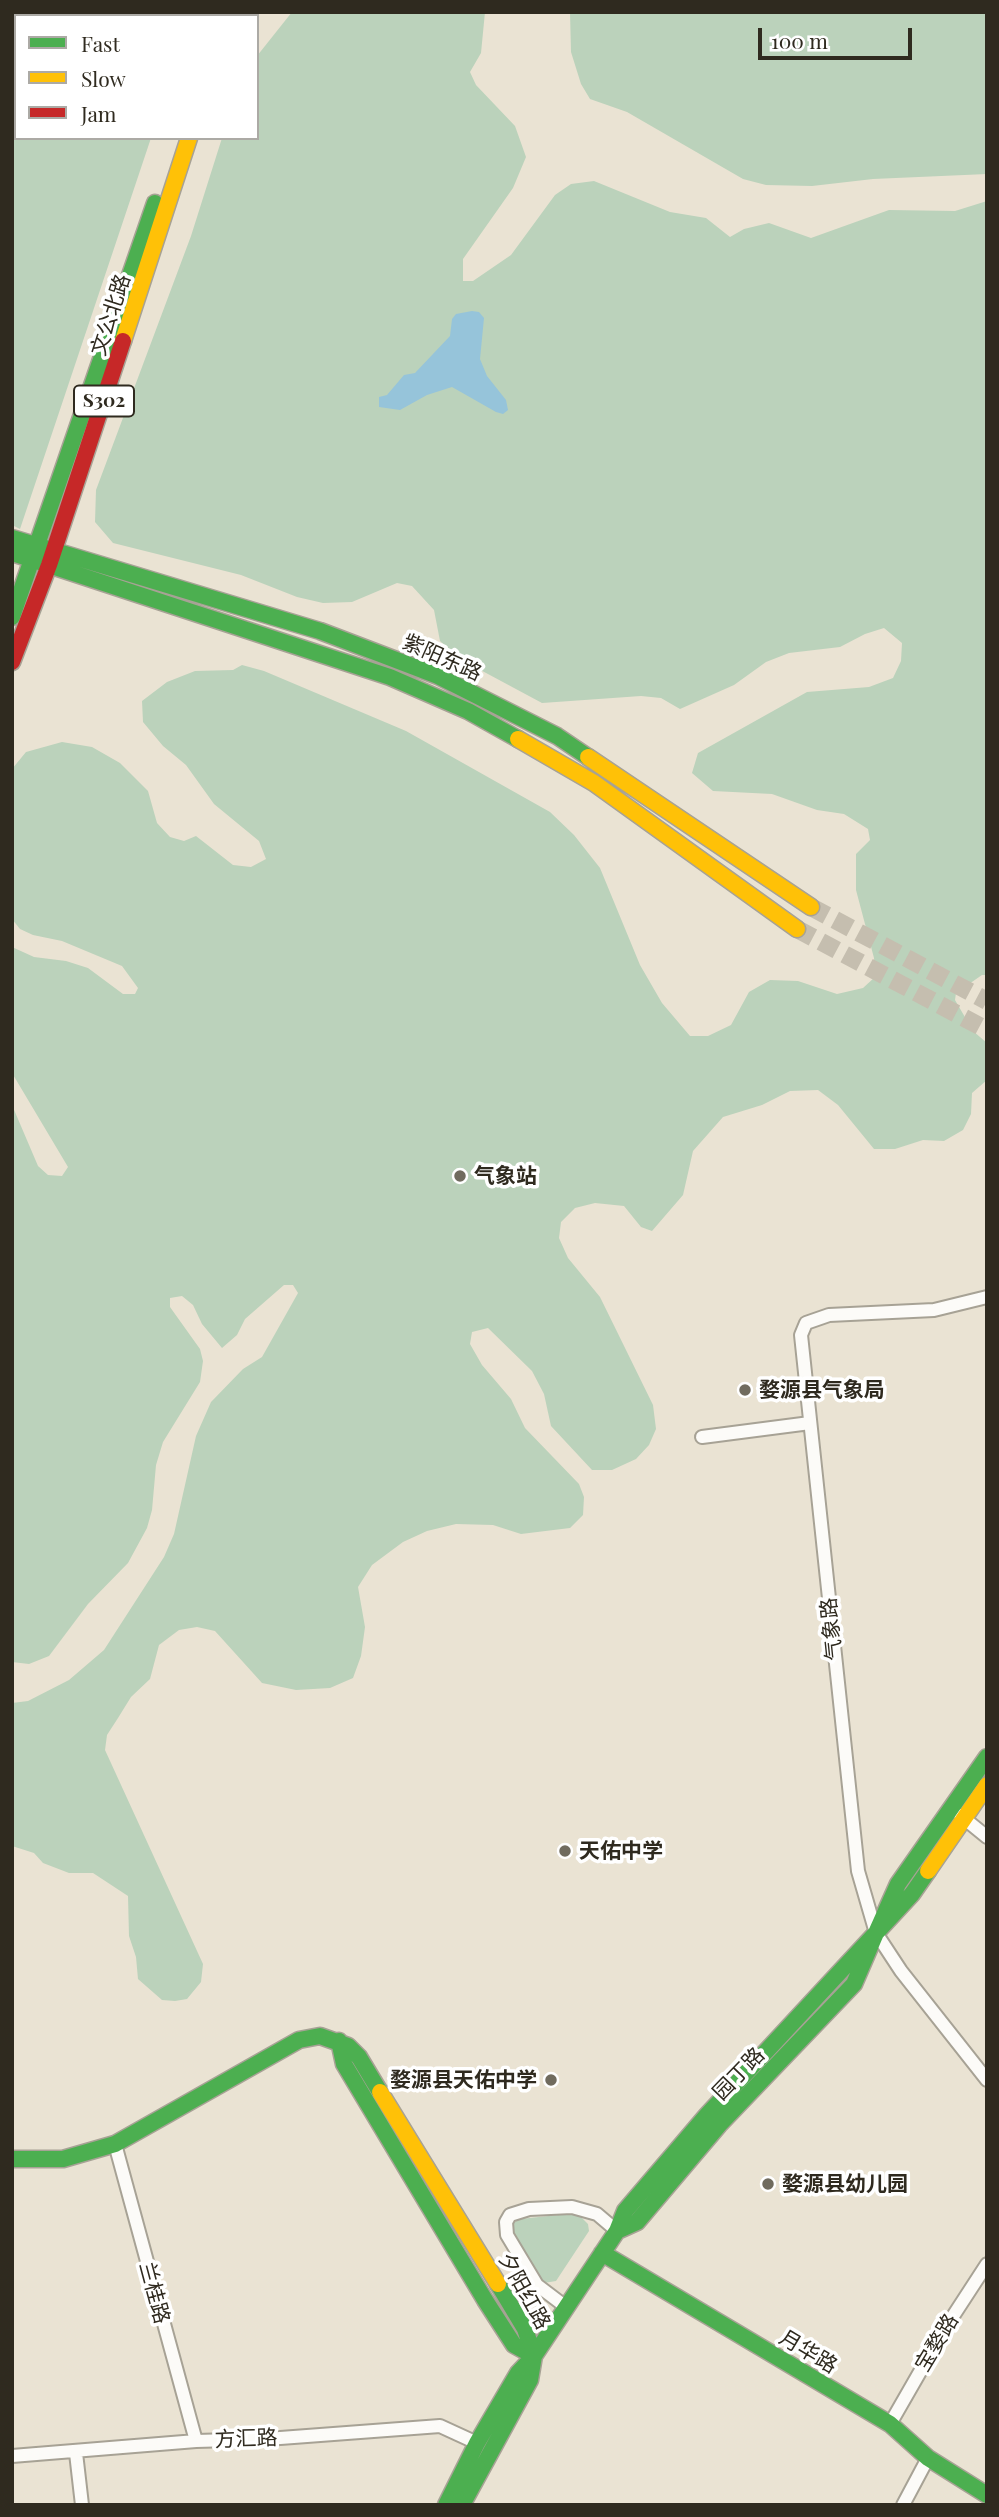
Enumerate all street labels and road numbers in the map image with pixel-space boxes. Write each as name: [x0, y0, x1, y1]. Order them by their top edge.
street label: 文公北路: [86, 271, 136, 359]
road number: S302: [74, 386, 134, 416]
street label: 紫阳东路: [399, 629, 485, 687]
street label: 气象路: [816, 1596, 848, 1662]
street label: 园丁路: [708, 2043, 770, 2105]
street label: 夕阳红路: [493, 2248, 555, 2334]
street label: 兰桂路: [134, 2259, 174, 2327]
street label: 宝婺路: [910, 2310, 964, 2376]
street label: 月华路: [775, 2325, 841, 2379]
street label: 方汇路: [214, 2425, 278, 2453]

